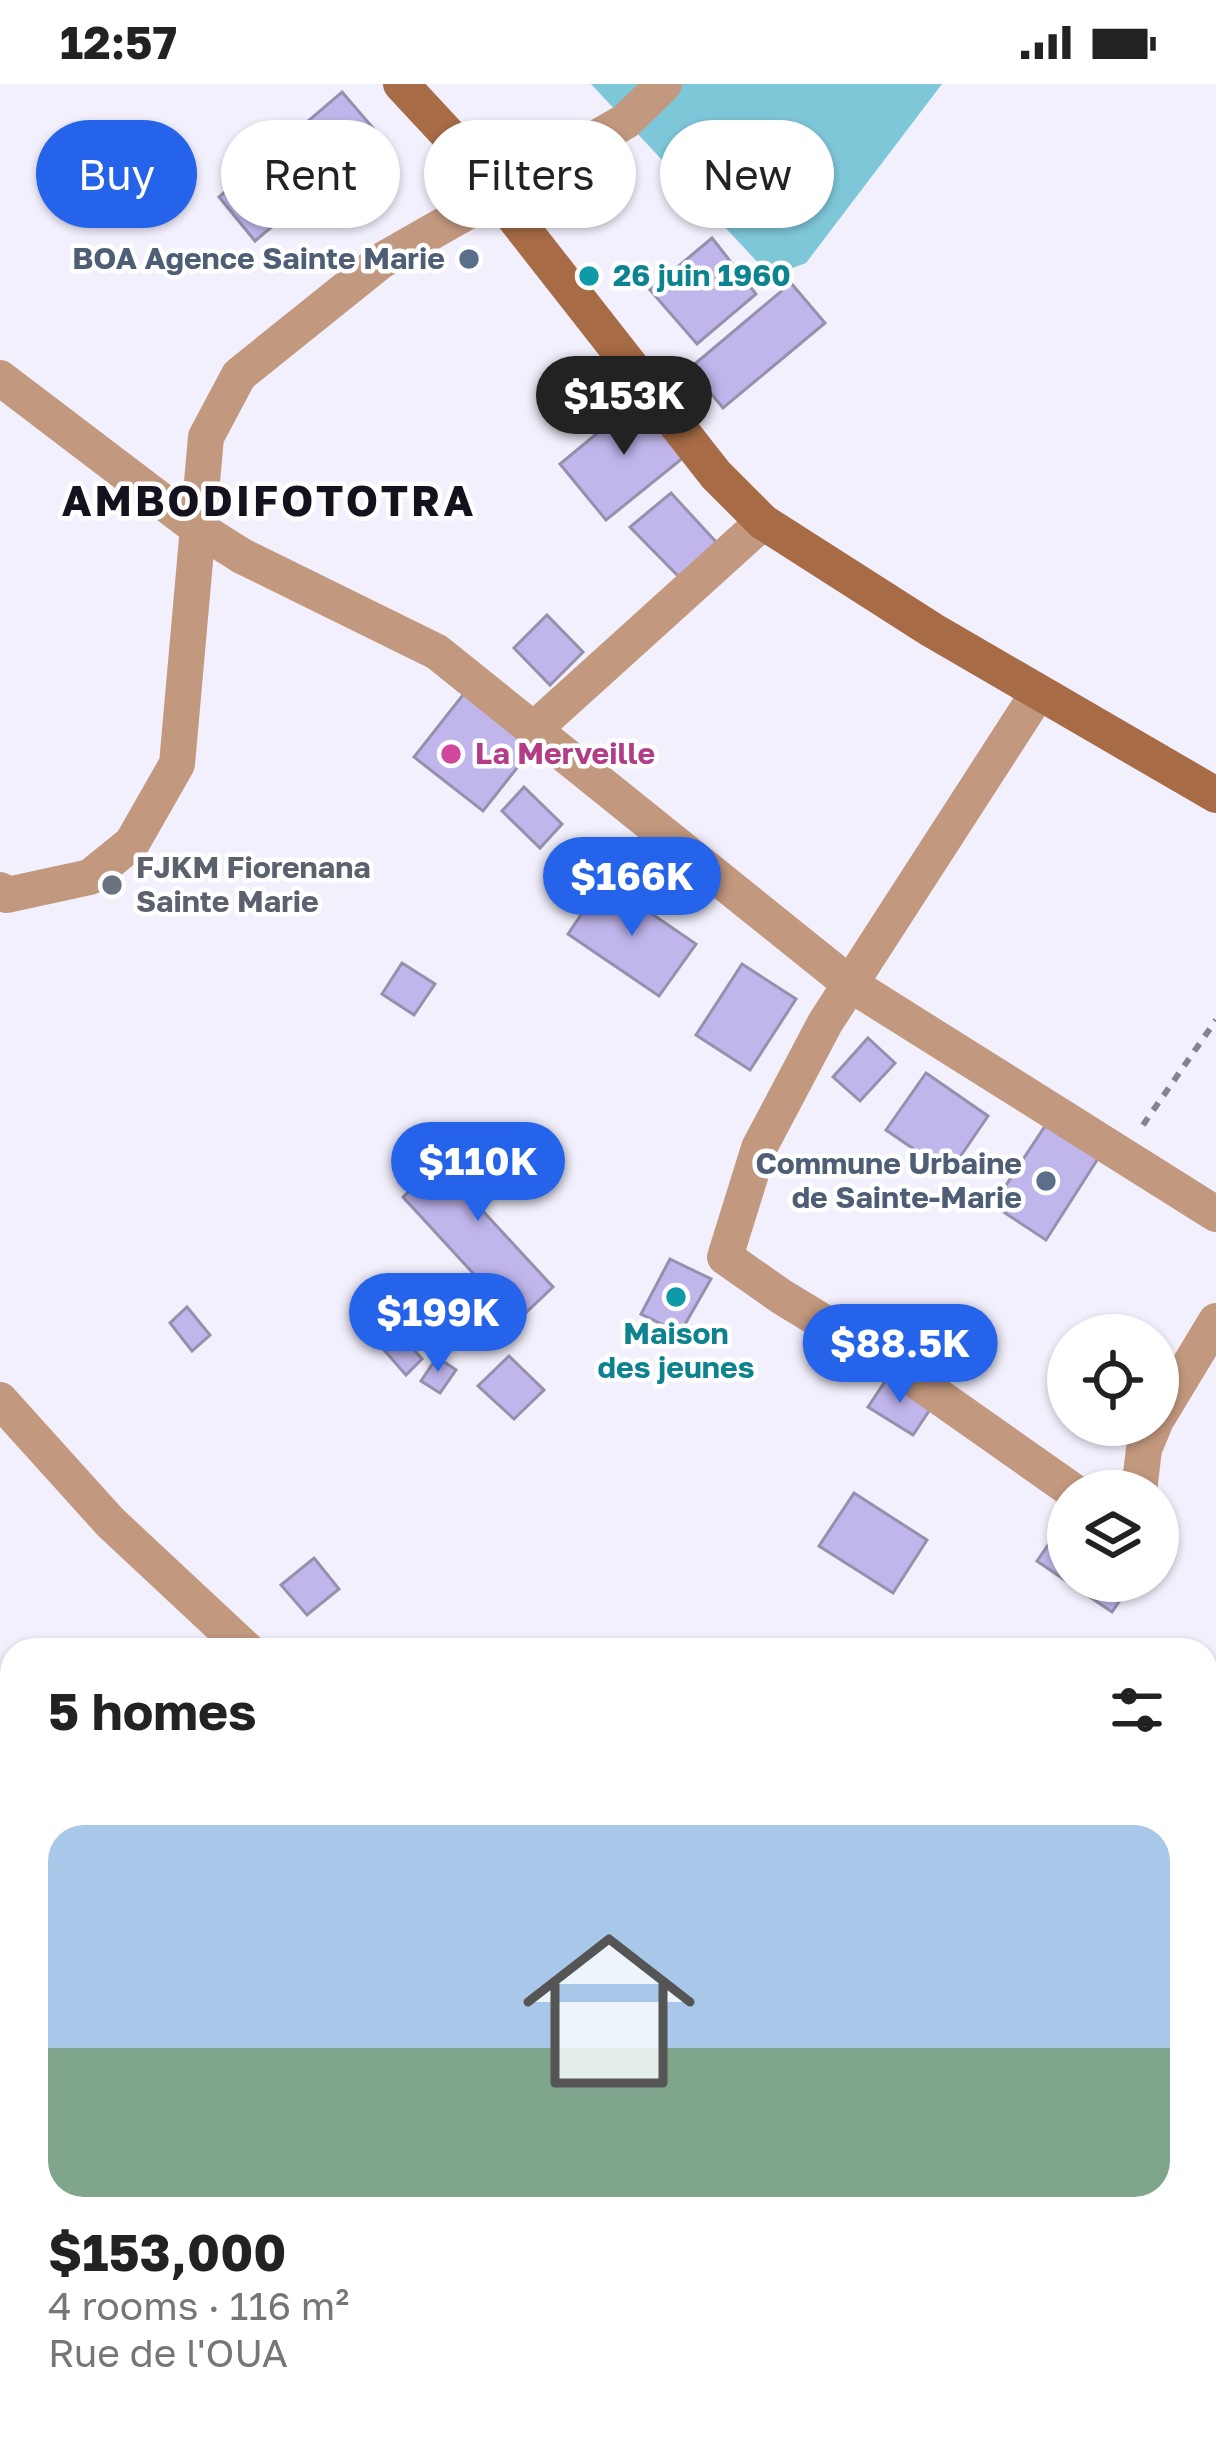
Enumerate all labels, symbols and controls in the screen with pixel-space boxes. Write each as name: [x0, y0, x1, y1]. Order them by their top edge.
text: 12:57: [60, 15, 177, 69]
chip: Buy: [36, 120, 197, 228]
chip: Rent: [221, 120, 400, 228]
chip: Filters: [424, 120, 636, 228]
chip: New: [660, 120, 834, 228]
place label: BOA Agence Sainte Marie: [72, 240, 445, 276]
marker: BOA Agence Sainte Marie: [456, 246, 482, 272]
place label: 26 juin 1960: [613, 257, 791, 293]
marker: 26 juin 1960: [576, 263, 602, 289]
pin: $153K: [540, 356, 708, 458]
text: $153K: [563, 371, 685, 418]
district label: AMBODIFOTOTRA: [62, 475, 476, 525]
place label: La Merveille: [475, 735, 655, 771]
marker: La Merveille: [438, 741, 464, 767]
pin: $166K: [548, 837, 716, 939]
place label: FJKM Fiorenana Sainte Marie: [136, 849, 371, 919]
text: $166K: [570, 852, 694, 899]
marker: FJKM Fiorenana Sainte Marie: [99, 872, 125, 898]
pin: $110K: [394, 1122, 562, 1224]
text: $110K: [418, 1137, 538, 1184]
place label: Commune Urbaine de Sainte-Marie: [755, 1145, 1022, 1215]
marker: Commune Urbaine de Sainte-Marie: [1033, 1168, 1059, 1194]
pin: $199K: [354, 1273, 522, 1375]
marker: Maison des jeunes: [663, 1284, 689, 1310]
text: $199K: [376, 1288, 500, 1335]
pin: $88.5K: [802, 1304, 998, 1406]
map controls: [1047, 1314, 1179, 1602]
button: locate: [1047, 1314, 1179, 1446]
place label: Maison des jeunes: [598, 1315, 754, 1385]
text: $88.5K: [830, 1319, 970, 1366]
button: layers: [1047, 1470, 1179, 1602]
icon: filters: [1104, 1677, 1170, 1743]
text: 5 homes: [48, 1680, 257, 1741]
icon: home: [501, 1903, 717, 2119]
text: $153,000: [48, 2221, 286, 2282]
text: 4 rooms · 116 m²: [48, 2282, 349, 2329]
text: Rue de l'OUA: [48, 2329, 288, 2376]

